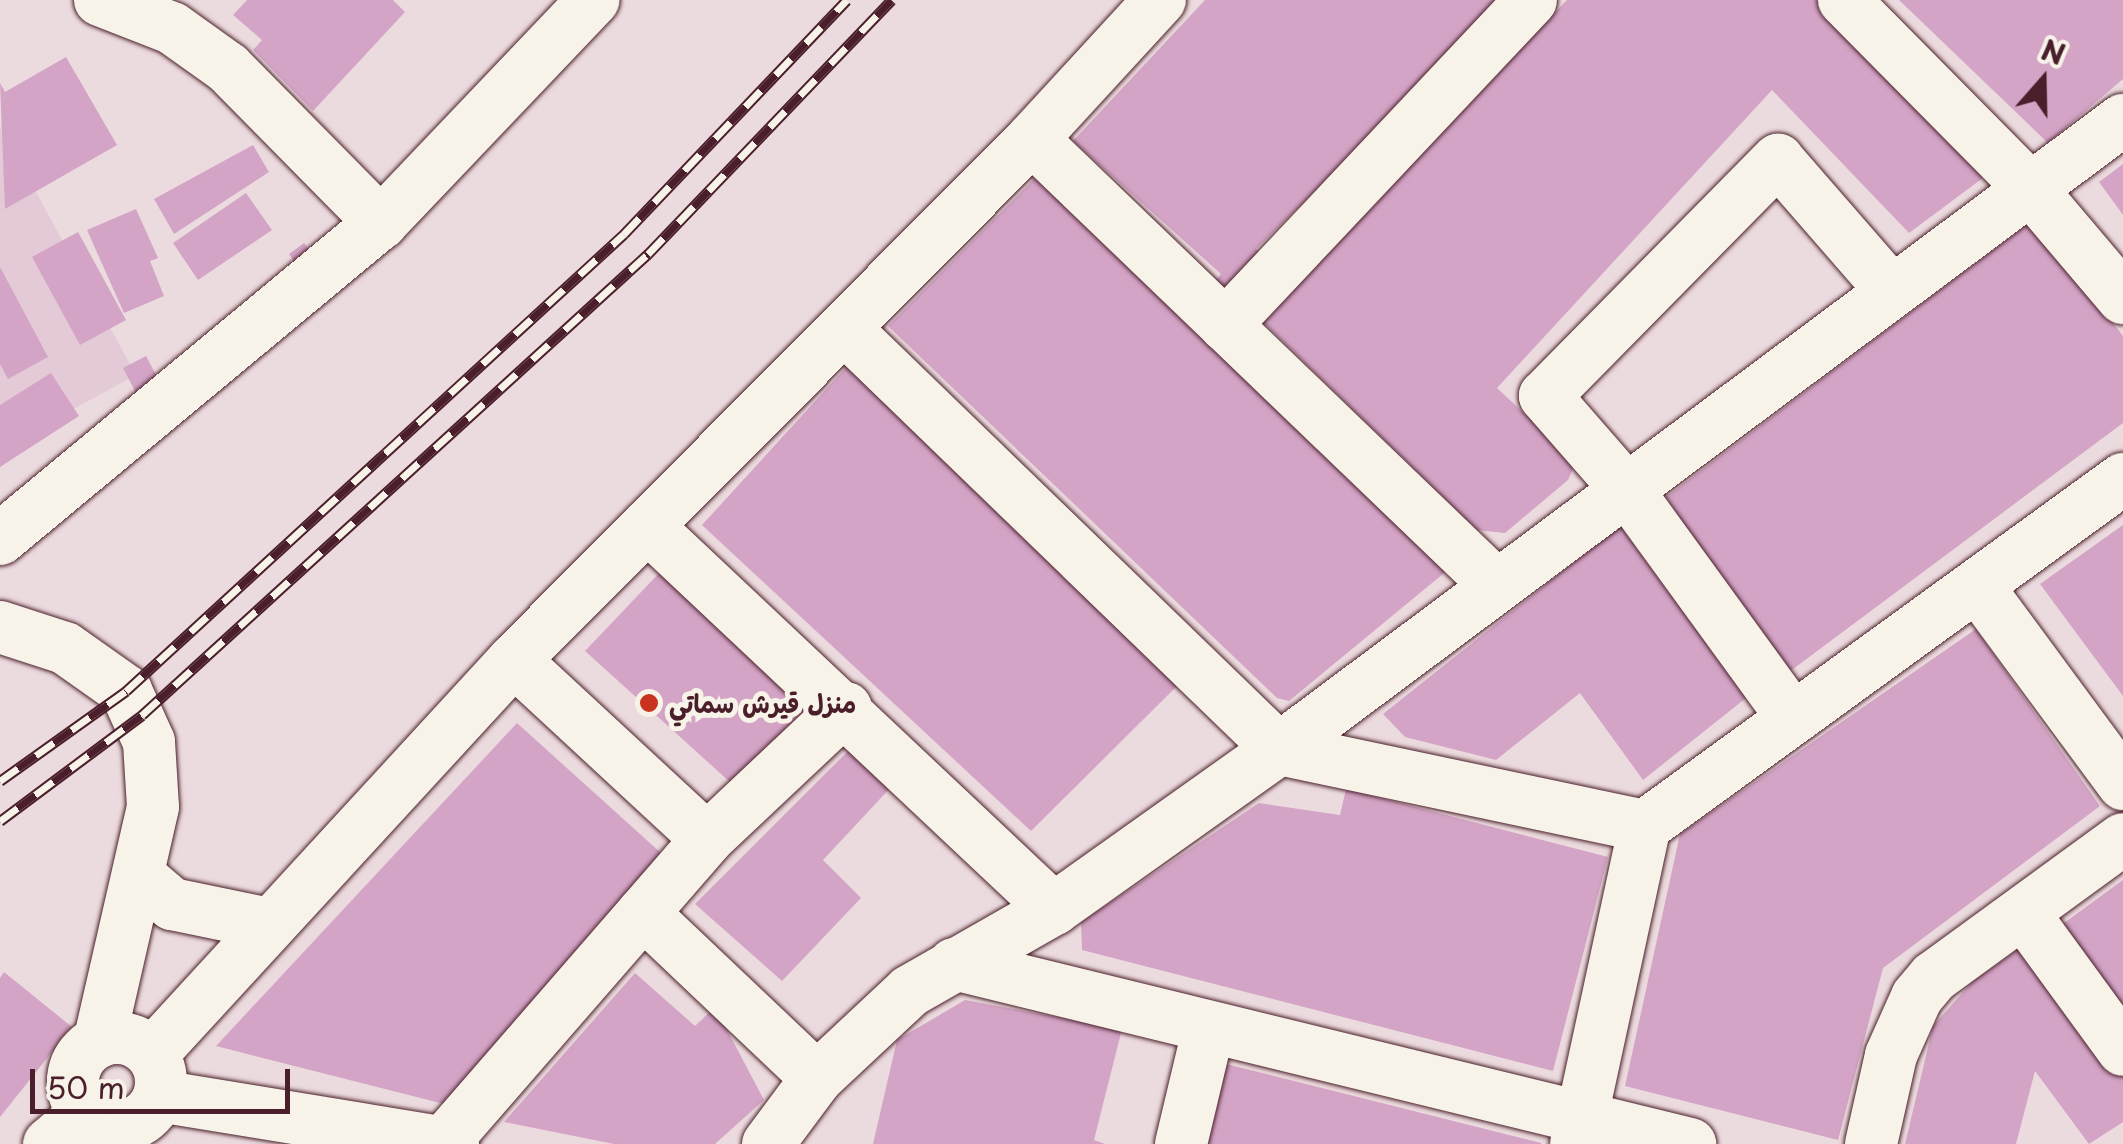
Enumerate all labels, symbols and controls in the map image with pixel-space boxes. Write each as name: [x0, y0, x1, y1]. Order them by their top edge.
text: N: [2036, 27, 2071, 75]
north arrow: [1993, 30, 2093, 130]
place label: منزل قيرش سماتي: [669, 688, 856, 718]
marker: منزل قيرش سماتي: [638, 692, 660, 714]
scale bar: [35, 1049, 295, 1111]
text: 50 m: [47, 1064, 125, 1109]

